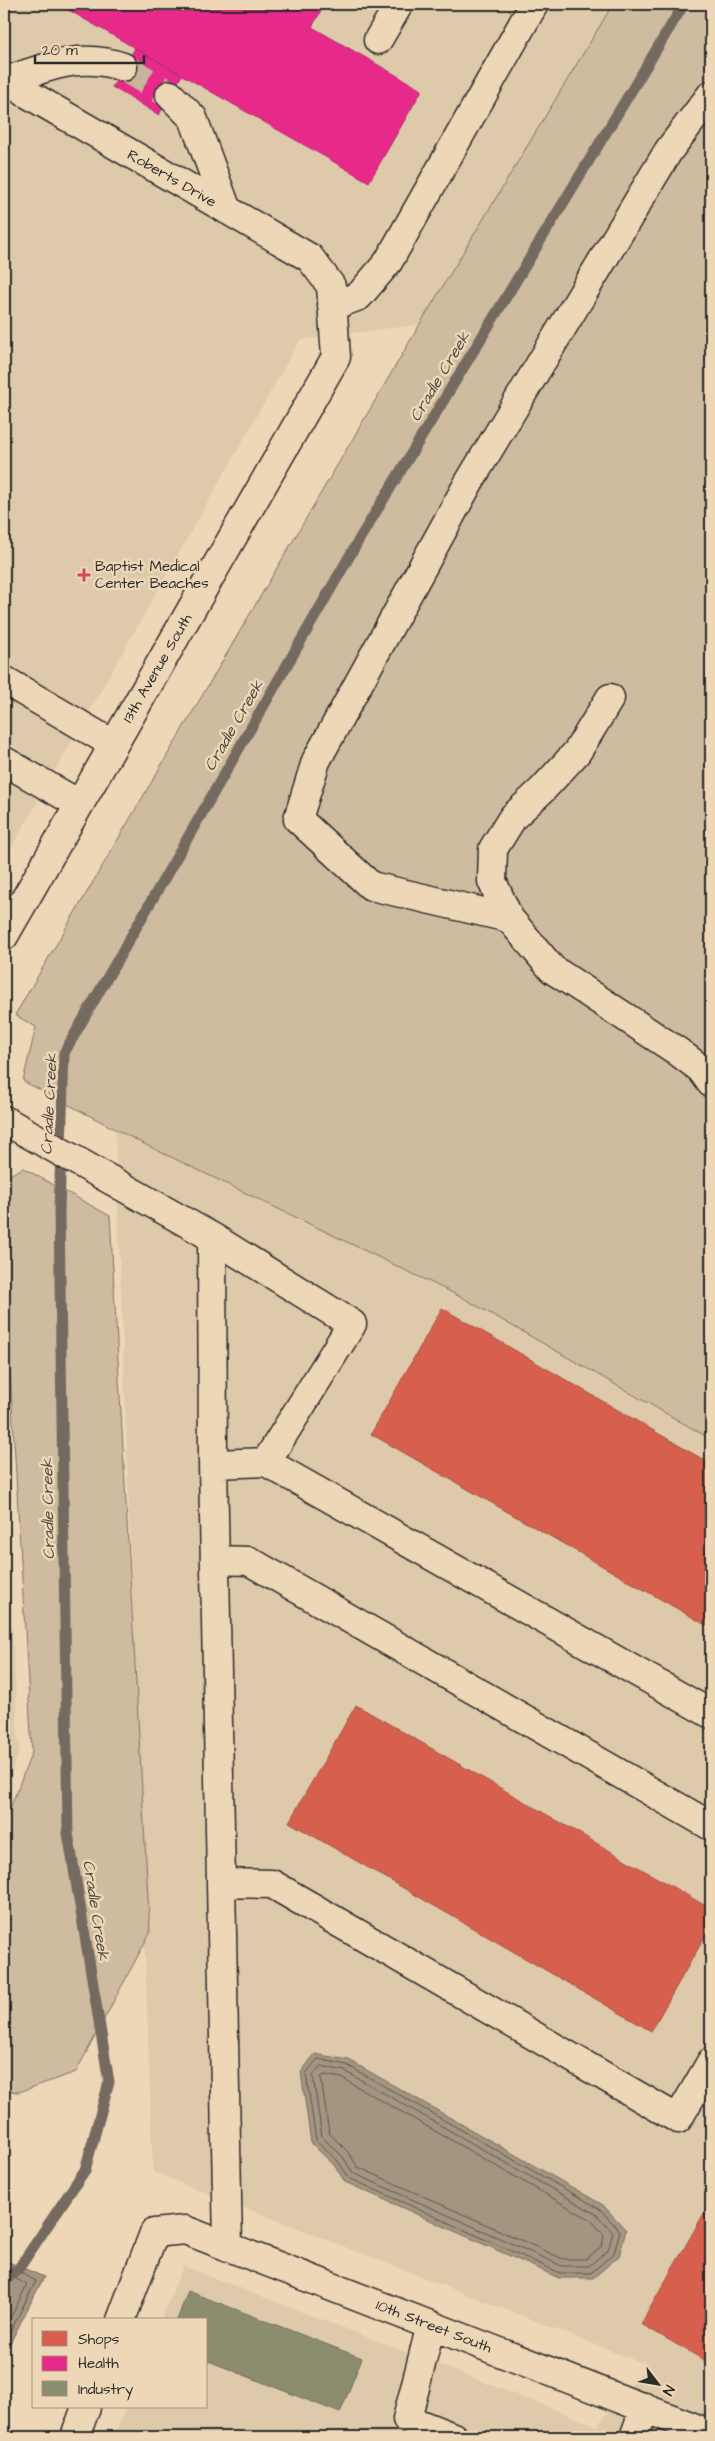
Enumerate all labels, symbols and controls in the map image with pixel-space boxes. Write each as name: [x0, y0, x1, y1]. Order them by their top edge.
scale bar: [35, 32, 144, 64]
text: 20 m: [42, 40, 78, 61]
street label: Roberts Drive: [123, 144, 220, 212]
water label: Cradle Creek: [404, 326, 476, 426]
place label: Baptist Medical Center Beaches: [95, 556, 209, 594]
marker: Baptist Medical Center Beaches: [77, 568, 91, 582]
street label: 13th Avenue South: [118, 609, 198, 727]
water label: Cradle Creek: [199, 675, 269, 775]
water label: Cradle Creek: [35, 1052, 63, 1155]
water label: Cradle Creek: [36, 1457, 60, 1560]
water label: Cradle Creek: [77, 1858, 115, 1963]
street label: 10th Street South: [373, 2295, 495, 2358]
legend: [32, 2318, 208, 2408]
text: Shops: [78, 2329, 120, 2350]
text: Health: [78, 2353, 119, 2374]
north arrow: [632, 2358, 682, 2408]
text: Industry: [78, 2379, 133, 2401]
text: N: [657, 2381, 679, 2399]

